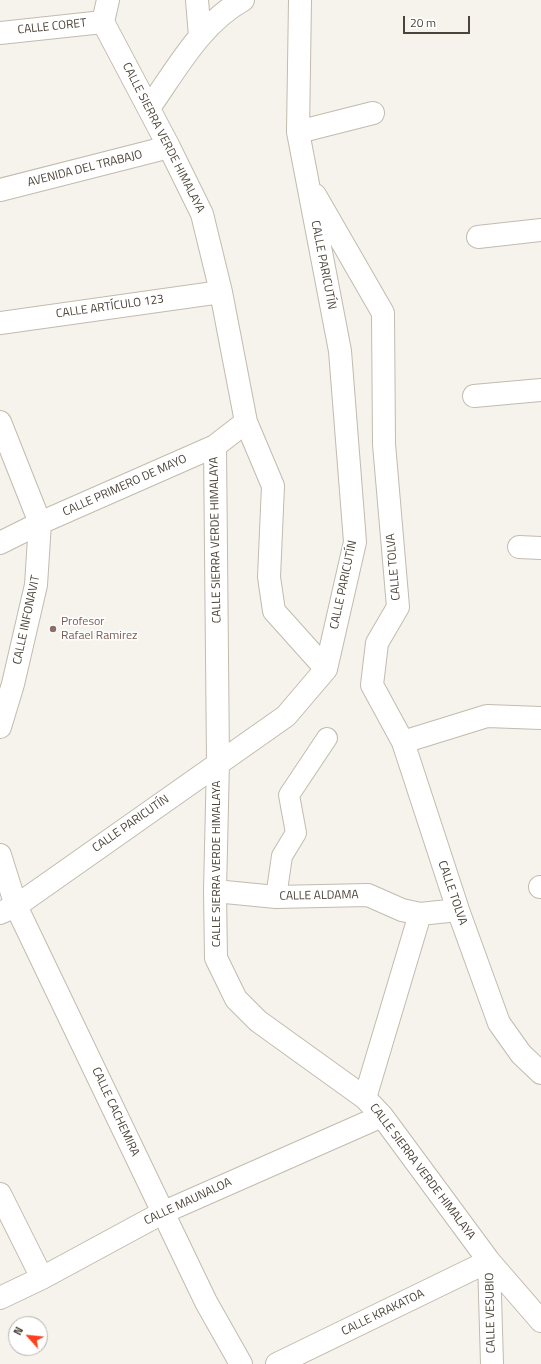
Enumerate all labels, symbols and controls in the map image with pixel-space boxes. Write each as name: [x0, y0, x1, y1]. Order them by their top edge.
scale bar: [405, 8, 472, 34]
text: 20 m: [410, 13, 436, 32]
street label: CALLE CORET: [17, 16, 87, 38]
street label: CALLE SIERRA VERDE HIMALAYA: [119, 60, 207, 216]
street label: AVENIDA DEL TRABAJO: [26, 148, 144, 190]
street label: CALLE PARICUTÍN: [307, 219, 339, 311]
street label: CALLE ARTÍCULO 123: [55, 292, 165, 322]
street label: CALLE PRIMERO DE MAYO: [61, 452, 189, 520]
street label: CALLE SIERRA VERDE HIMALAYA: [207, 457, 225, 623]
street label: CALLE TOLVA: [384, 533, 404, 601]
street label: CALLE PARICUTÍN: [328, 539, 360, 631]
street label: CALLE INFONAVIT: [11, 574, 43, 666]
place label: Profesor Rafael Ramirez: [61, 615, 137, 643]
marker: Profesor Rafael Ramirez: [48, 624, 58, 634]
street label: CALLE SIERRA VERDE HIMALAYA: [210, 781, 224, 947]
street label: CALLE PARICUTÍN: [90, 792, 172, 856]
street label: CALLE TOLVA: [434, 859, 470, 927]
street label: CALLE ALDAMA: [279, 888, 359, 904]
street label: CALLE CACHEMIRA: [88, 1065, 142, 1159]
street label: CALLE SIERRA VERDE HIMALAYA: [366, 1101, 478, 1243]
street label: CALLE MAUNALOA: [142, 1175, 234, 1229]
street label: CALLE VESUBIO: [483, 1273, 499, 1353]
street label: CALLE KRAKATOA: [339, 1287, 427, 1339]
north arrow: [8, 1316, 48, 1356]
text: N: [9, 1324, 27, 1338]

